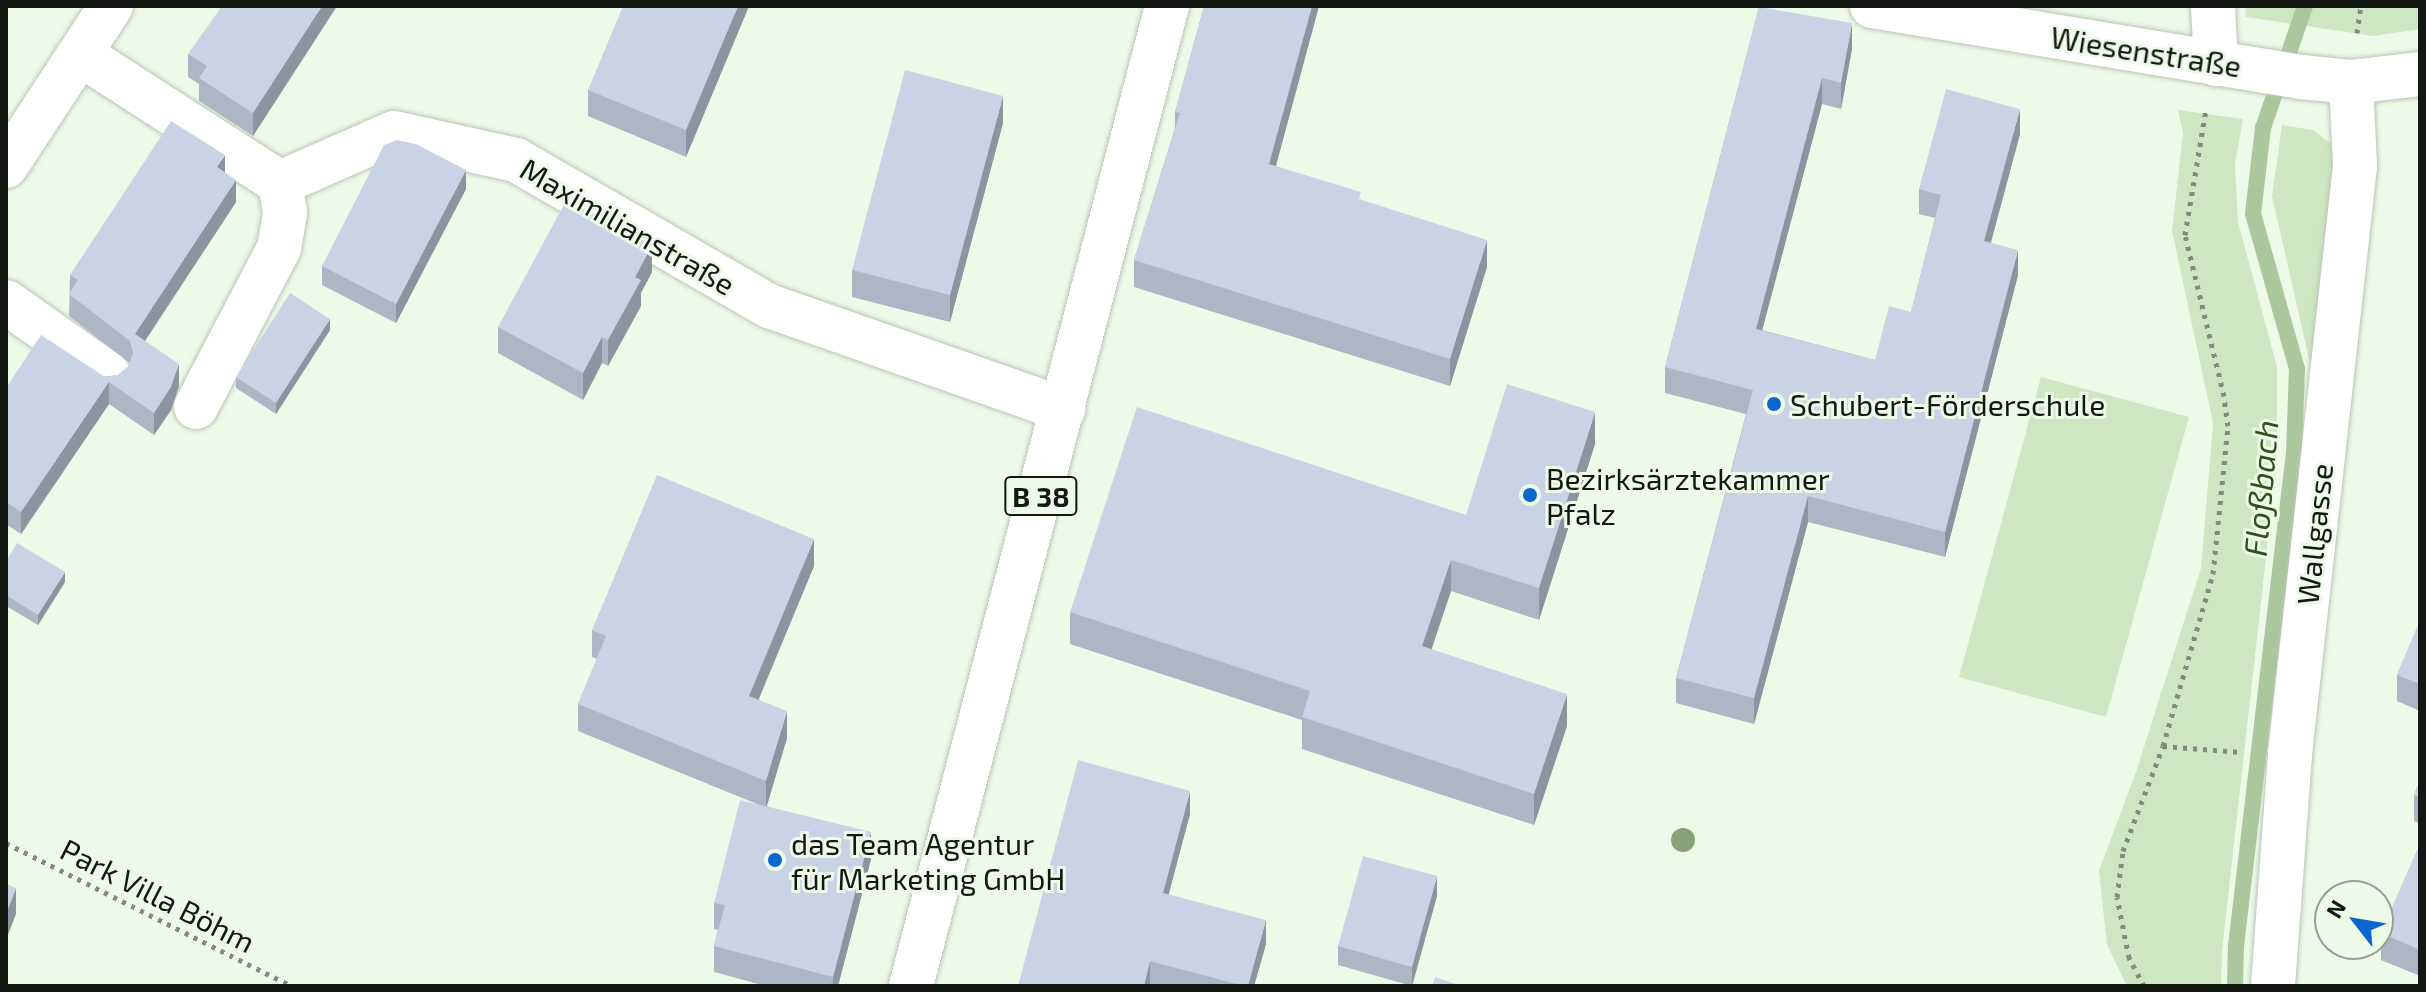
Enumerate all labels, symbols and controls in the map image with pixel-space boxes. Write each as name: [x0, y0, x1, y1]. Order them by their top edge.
street label: Wiesenstraße: [2048, 18, 2244, 84]
street label: Maximilianstraße: [514, 150, 742, 302]
place label: Schubert-Förderschule: [1790, 386, 2105, 422]
marker: Schubert-Förderschule: [1765, 395, 1783, 413]
water label: Floßbach: [2235, 418, 2285, 558]
place label: Bezirksärztekammer Pfalz: [1546, 460, 1830, 530]
street label: Wallgasse: [2289, 461, 2339, 607]
road number: B 38: [1003, 472, 1079, 520]
marker: Bezirksärztekammer Pfalz: [1521, 486, 1539, 504]
place label: das Team Agentur für Marketing GmbH: [791, 825, 1066, 896]
street label: Park Villa Böhm: [54, 830, 262, 960]
marker: das Team Agentur für Marketing GmbH: [766, 851, 784, 869]
north arrow: [2314, 880, 2394, 960]
text: N: [2320, 895, 2350, 922]

